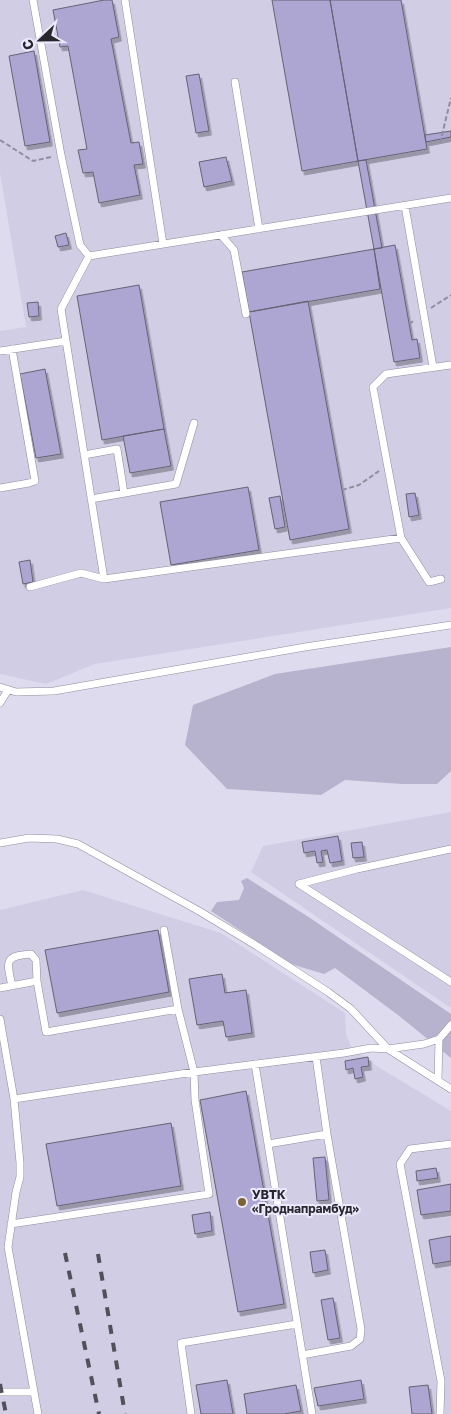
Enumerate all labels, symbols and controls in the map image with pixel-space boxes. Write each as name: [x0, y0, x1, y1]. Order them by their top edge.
north arrow: [15, 15, 65, 65]
text: С: [18, 37, 37, 53]
place label: УВТК «Гроднапрамбуд»: [252, 1187, 360, 1216]
marker: УВТК «Гроднапрамбуд»: [236, 1196, 248, 1208]

